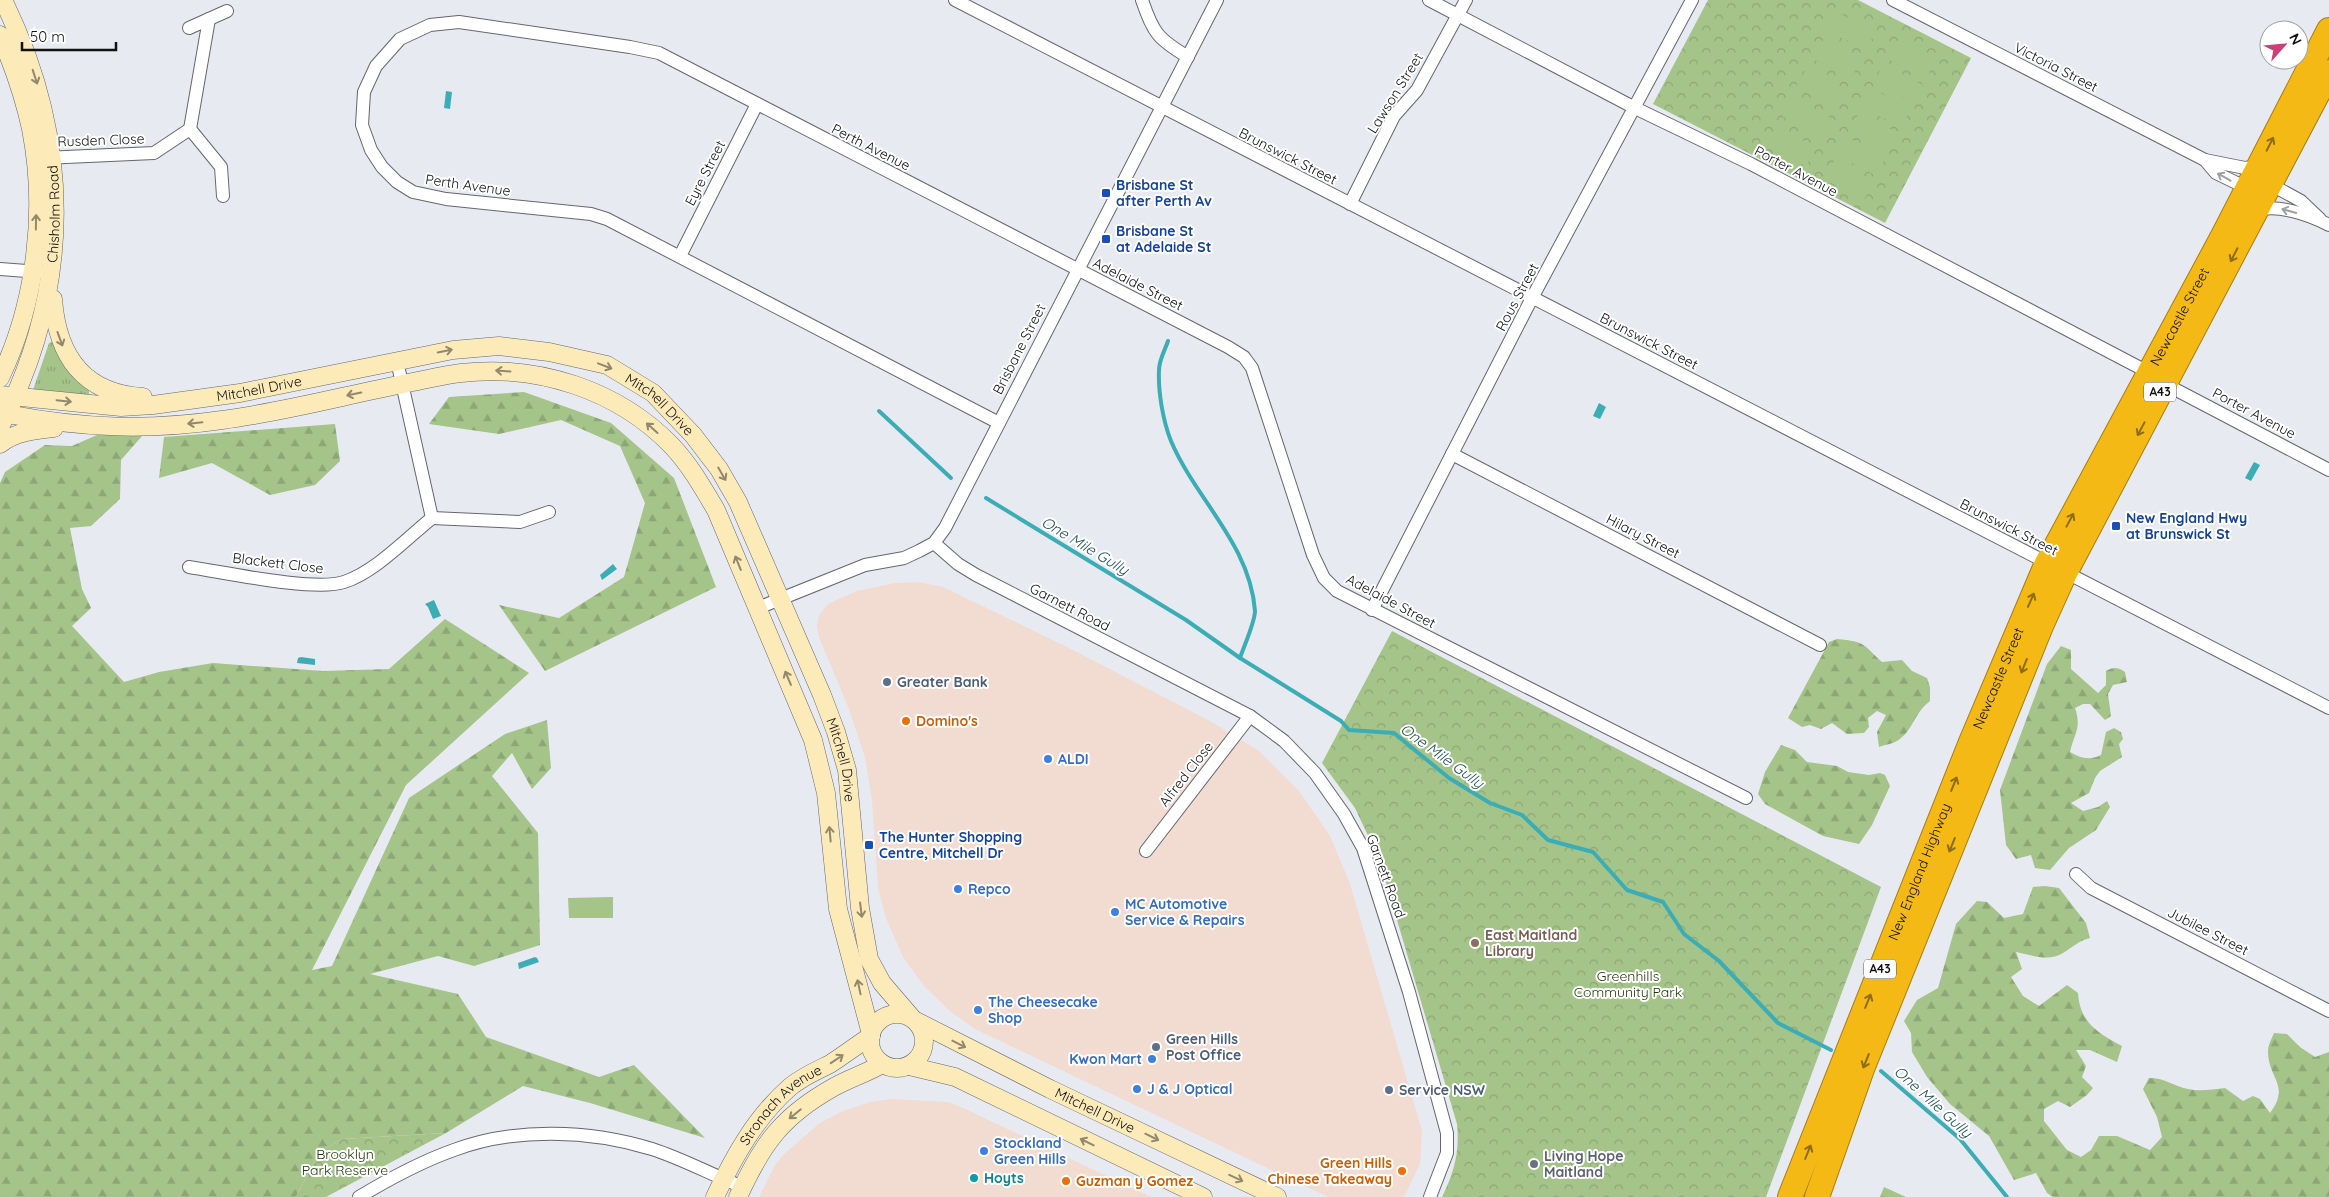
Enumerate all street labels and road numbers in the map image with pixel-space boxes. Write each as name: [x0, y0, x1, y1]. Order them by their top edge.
street label: Victoria Street: [2011, 38, 2101, 96]
street label: Lawson Street: [1363, 49, 1427, 137]
street label: Perth Avenue: [829, 119, 913, 175]
street label: Brunswick Street: [1236, 124, 1340, 189]
street label: Rusden Close: [57, 129, 145, 151]
street label: Eyre Street: [681, 137, 729, 209]
street label: Porter Avenue: [1751, 142, 1841, 201]
street label: Chisholm Road: [43, 164, 64, 264]
street label: Perth Avenue: [424, 170, 512, 200]
street label: Adelaide Street: [1090, 254, 1186, 315]
street label: Rous Street: [1492, 260, 1543, 334]
street label: Newcastle Street: [2146, 264, 2213, 369]
street label: Brisbane Street: [988, 301, 1050, 397]
street label: Brunswick Street: [1597, 309, 1701, 374]
street label: Mitchell Drive: [622, 369, 698, 440]
street label: Mitchell Drive: [215, 372, 303, 405]
road number: A43: [2144, 382, 2176, 402]
street label: Porter Avenue: [2209, 384, 2299, 443]
street label: Brunswick Street: [1957, 495, 2061, 560]
street label: Hilary Street: [1603, 510, 1683, 562]
street label: Blackett Close: [231, 548, 325, 578]
street label: Adelaide Street: [1343, 570, 1439, 632]
street label: Garnett Road: [1027, 579, 1113, 635]
street label: Newcastle Street: [1969, 624, 2028, 732]
street label: Mitchell Drive: [822, 715, 859, 803]
street label: Alfred Close: [1155, 738, 1217, 810]
street label: New England Highway: [1884, 801, 1955, 943]
street label: Garnett Road: [1363, 832, 1409, 920]
street label: Jubilee Street: [2165, 903, 2252, 959]
road number: A43: [1864, 960, 1896, 979]
street label: Stronach Avenue: [735, 1061, 825, 1149]
street label: Mitchell Drive: [1052, 1084, 1138, 1137]

